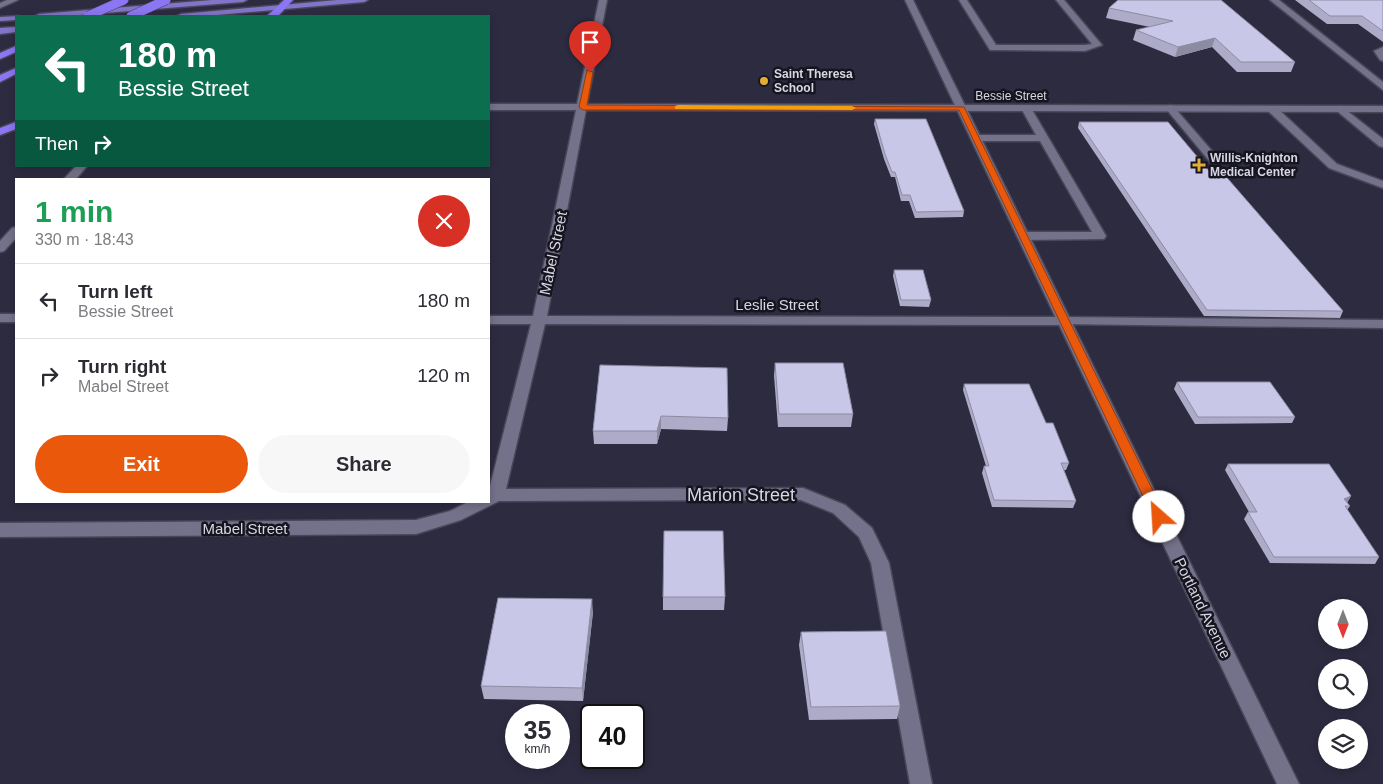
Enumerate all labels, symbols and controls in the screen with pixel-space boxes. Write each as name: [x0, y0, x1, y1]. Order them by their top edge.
pin: [569, 21, 611, 72]
icon: arrive: [576, 28, 604, 56]
icon: left: [35, 35, 100, 100]
text: 180 m: [118, 35, 217, 74]
place label: Saint Theresa School: [774, 67, 853, 95]
marker: Saint Theresa School: [758, 75, 770, 87]
text: Bessie Street: [118, 76, 249, 101]
street label: Bessie Street: [975, 89, 1047, 103]
icon: right: [88, 130, 116, 158]
text: Then: [35, 133, 78, 154]
place label: Willis-Knighton Medical Center: [1210, 151, 1298, 179]
marker: Willis-Knighton Medical Center: [1192, 158, 1206, 172]
text: 1 min: [35, 195, 113, 228]
button: close: [418, 195, 470, 247]
street label: Mabel Street: [536, 209, 570, 296]
text: 330 m · 18:43: [35, 231, 134, 248]
text: Turn left: [78, 281, 153, 302]
icon: left: [35, 287, 63, 315]
text: 180 m: [417, 290, 470, 311]
street label: Leslie Street: [735, 296, 820, 313]
text: Bessie Street: [78, 303, 173, 320]
text: Turn right: [78, 356, 166, 377]
icon: right: [35, 362, 63, 390]
text: 120 m: [417, 365, 470, 386]
text: Mabel Street: [78, 378, 169, 395]
button: Exit: [35, 435, 248, 493]
button: Share: [258, 435, 470, 493]
street label: Marion Street: [687, 485, 795, 505]
position arrow: [1132, 490, 1184, 542]
street label: Mabel Street: [202, 520, 288, 537]
street label: Portland Avenue: [1171, 555, 1235, 661]
north arrow: [1318, 599, 1368, 649]
map controls: [1318, 599, 1368, 769]
button: search: [1318, 659, 1368, 709]
speed limit sign: 40: [580, 704, 645, 769]
text: 35: [524, 716, 551, 744]
button: layers: [1318, 719, 1368, 769]
text: km/h: [524, 742, 551, 756]

